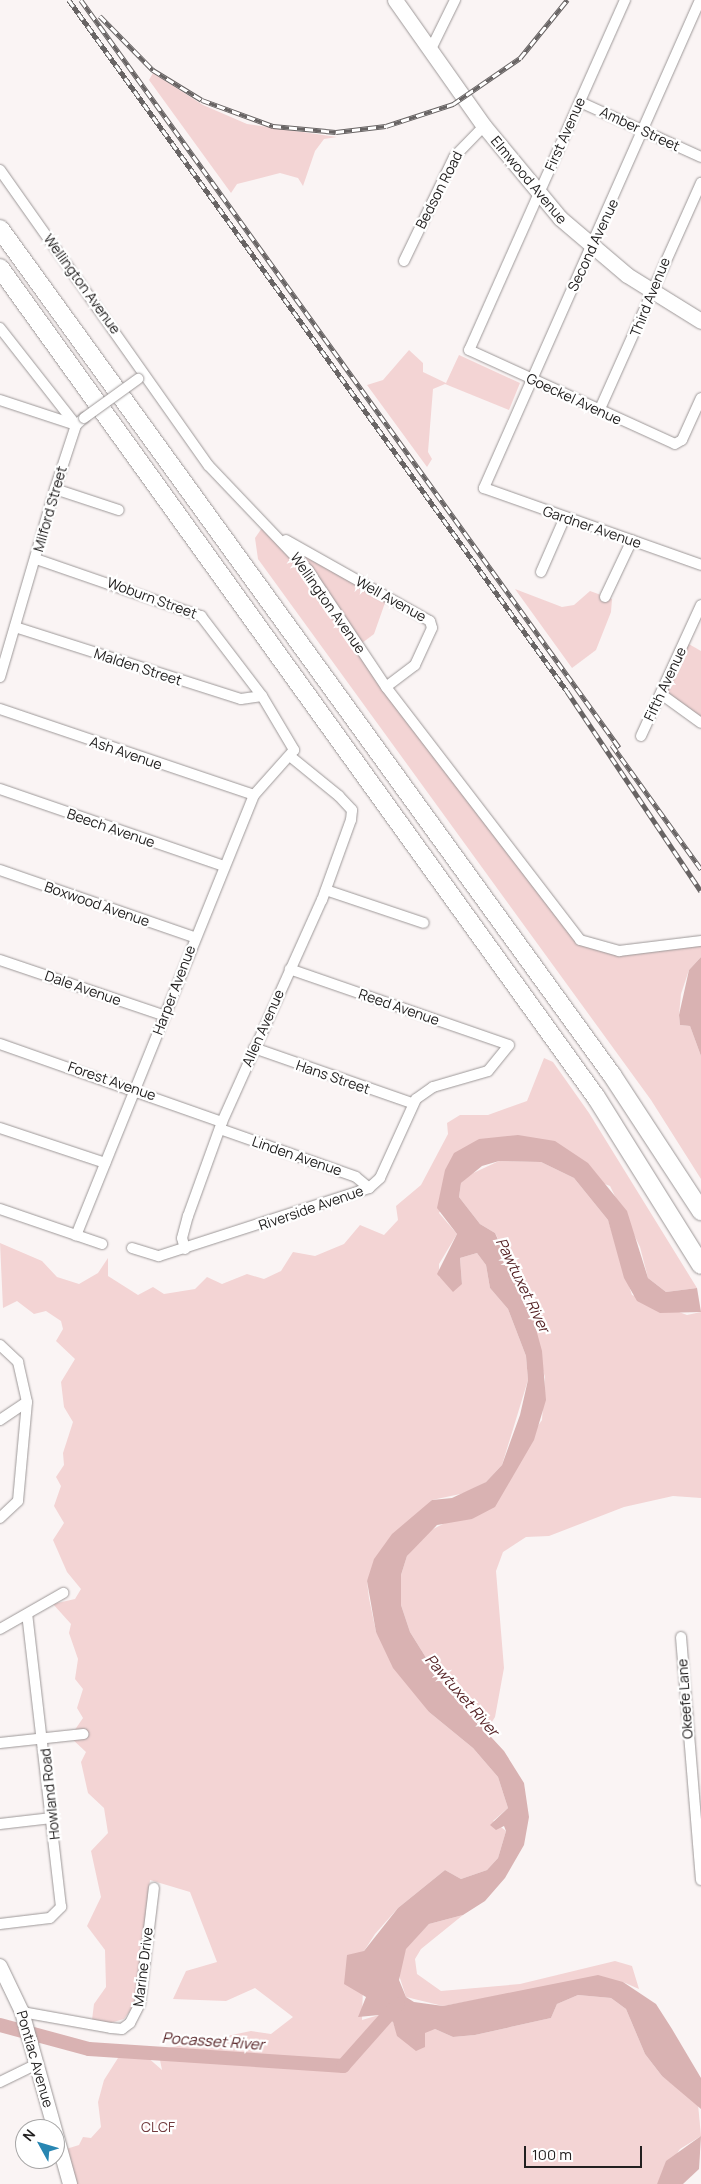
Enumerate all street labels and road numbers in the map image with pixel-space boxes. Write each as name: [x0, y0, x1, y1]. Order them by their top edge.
street label: First Avenue: [541, 95, 589, 173]
street label: Amber Street: [597, 103, 683, 155]
street label: Elmwood Avenue: [487, 133, 571, 227]
street label: Bedson Road: [412, 148, 466, 232]
street label: Second Avenue: [564, 196, 622, 294]
street label: Wellington Avenue: [40, 231, 124, 337]
street label: Third Avenue: [627, 255, 673, 339]
street label: Goeckel Avenue: [524, 370, 624, 428]
street label: Milford Street: [30, 464, 70, 554]
street label: Gardner Avenue: [541, 502, 643, 552]
street label: Wellington Avenue: [287, 549, 369, 657]
street label: Well Avenue: [353, 573, 429, 625]
street label: Woburn Street: [105, 574, 199, 622]
street label: Fifth Avenue: [640, 644, 690, 724]
street label: Malden Street: [92, 645, 184, 689]
street label: Ash Avenue: [88, 733, 164, 773]
street label: Beech Avenue: [65, 805, 157, 851]
street label: Boxwood Avenue: [42, 878, 152, 930]
street label: Harper Avenue: [149, 943, 199, 1037]
street label: Dale Avenue: [43, 967, 123, 1009]
street label: Reed Avenue: [356, 985, 442, 1029]
street label: Allen Avenue: [239, 987, 287, 1069]
street label: Hans Street: [294, 1057, 372, 1097]
street label: Forest Avenue: [66, 1058, 158, 1104]
street label: Linden Avenue: [250, 1133, 344, 1179]
street label: Riverside Avenue: [256, 1182, 366, 1234]
street label: Okeefe Lane: [674, 1658, 696, 1740]
street label: Howland Road: [37, 1747, 63, 1841]
street label: Marine Drive: [130, 1926, 156, 2008]
street label: Pontiac Avenue: [13, 2009, 57, 2109]

